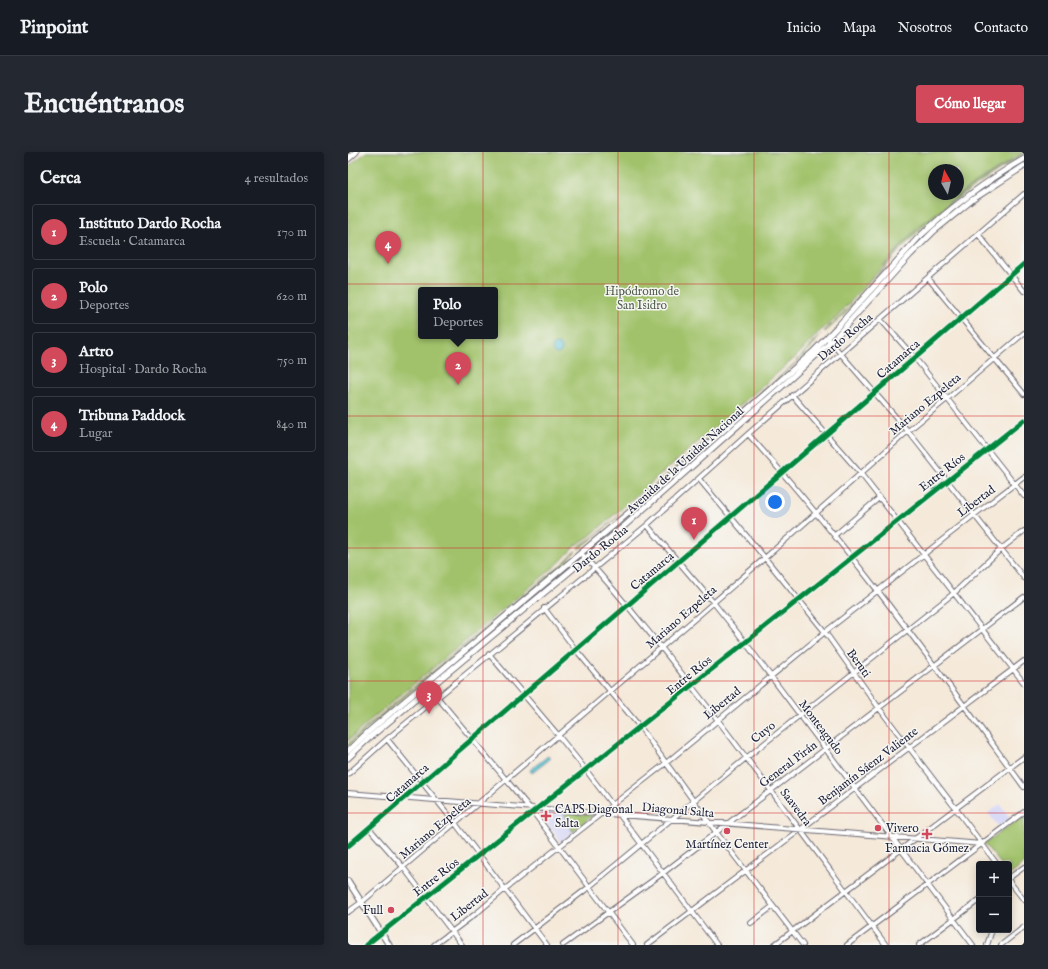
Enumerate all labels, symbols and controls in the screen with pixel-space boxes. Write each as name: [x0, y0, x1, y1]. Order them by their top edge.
text: Pinpoint: [20, 16, 88, 40]
text: Inicio: [786, 19, 821, 37]
text: Mapa: [843, 19, 876, 37]
text: Nosotros: [898, 19, 952, 37]
text: Contacto: [974, 19, 1028, 37]
button: Cómo llegar: [916, 85, 1024, 123]
text: Encuéntranos: [24, 87, 184, 122]
north arrow: [928, 164, 964, 200]
text: Cerca: [40, 168, 81, 189]
text: 4 resultados: [245, 170, 308, 187]
text: Instituto Dardo Rocha: [79, 214, 221, 233]
text: 1: [52, 224, 56, 241]
text: 170 m: [277, 224, 307, 241]
pin: 4: [375, 231, 401, 264]
text: Escuela · Catamarca: [79, 233, 185, 250]
text: Polo: [79, 278, 108, 297]
park label: Hipódromo de San Isidro: [605, 284, 679, 313]
popup: [418, 287, 498, 339]
text: 2: [51, 288, 57, 305]
text: 620 m: [276, 288, 307, 305]
text: Polo: [433, 295, 461, 314]
text: Deportes: [79, 297, 129, 314]
street label: Dardo Rocha: [815, 310, 876, 365]
text: Deportes: [433, 314, 483, 331]
street label: Catamarca: [874, 336, 924, 382]
text: Artro: [79, 342, 113, 361]
text: 3: [52, 352, 56, 369]
text: 750 m: [277, 352, 307, 369]
pin: 2: [445, 352, 471, 385]
text: Hospital · Dardo Rocha: [79, 361, 207, 378]
street label: Mariano Ezpeleta: [887, 370, 965, 439]
street label: Avenida de la Unidad Nacional: [623, 403, 748, 518]
text: Tribuna Paddock: [79, 406, 185, 425]
text: 4: [51, 416, 57, 433]
text: 840 m: [276, 416, 307, 433]
text: Lugar: [79, 425, 112, 442]
street label: Entre Ríos: [916, 450, 968, 495]
street label: Libertad: [954, 482, 999, 521]
your location: [765, 492, 785, 512]
pin: 1: [681, 507, 707, 540]
street label: Dardo Rocha: [570, 522, 632, 576]
street label: Catamarca: [627, 548, 678, 594]
street label: Mariano Ezpeleta: [643, 582, 721, 653]
street label: Beruti: [843, 646, 874, 680]
street label: Entre Ríos: [664, 652, 715, 698]
pin: 3: [416, 681, 442, 714]
street label: Libertad: [701, 683, 744, 723]
street label: Monteagudo: [795, 697, 846, 758]
street label: Cuyo: [748, 718, 779, 747]
street label: Benjamín Sáenz Valiente: [815, 724, 921, 809]
street label: General Pirán: [756, 737, 821, 791]
street label: Catamarca: [383, 760, 433, 806]
street label: Saavedra: [777, 786, 815, 830]
street label: Mariano Ezpeleta: [397, 794, 475, 863]
street label: Diagonal Salta: [641, 800, 715, 821]
place label: CAPS Diagonal Salta: [555, 802, 634, 831]
marker: CAPS Diagonal Salta: [540, 810, 552, 822]
place label: Vivero: [885, 821, 919, 836]
marker: Vivero: [873, 823, 883, 833]
marker: Martínez Center: [722, 826, 732, 836]
marker: Farmacia Gómez: [922, 829, 932, 839]
place label: Martínez Center: [686, 837, 769, 852]
place label: Farmacia Gómez: [885, 841, 969, 856]
street label: Entre Ríos: [410, 855, 462, 900]
map controls: [976, 861, 1012, 933]
button: +: [976, 861, 1012, 897]
street label: Libertad: [447, 886, 492, 925]
button: −: [976, 897, 1012, 933]
place label: Full: [363, 903, 384, 918]
marker: Full: [386, 905, 396, 915]

